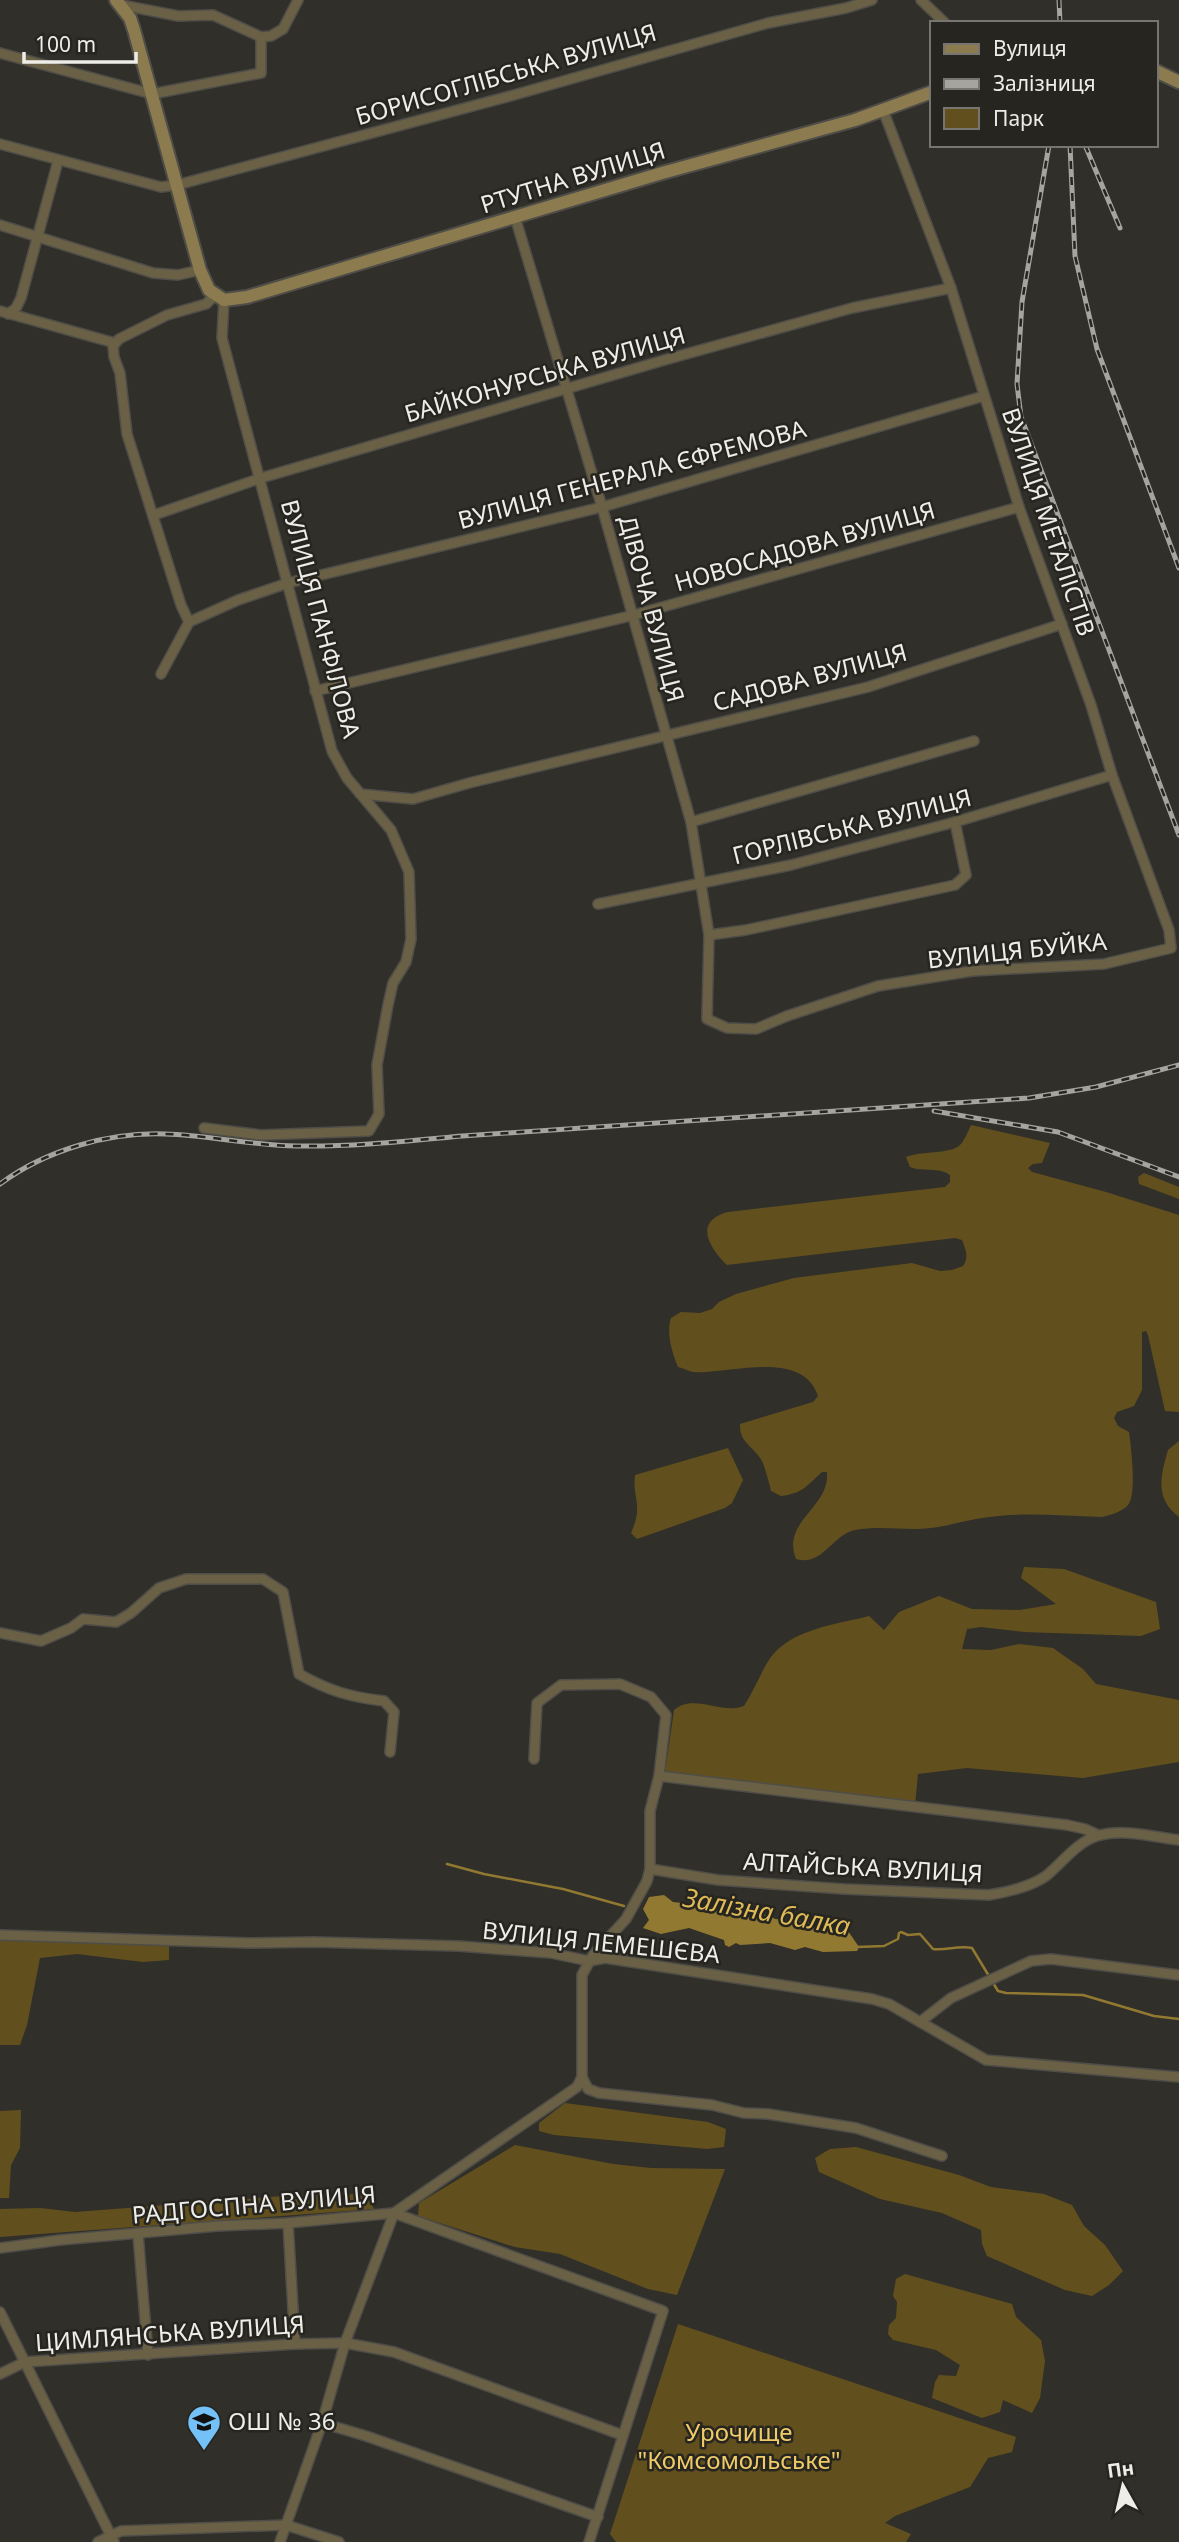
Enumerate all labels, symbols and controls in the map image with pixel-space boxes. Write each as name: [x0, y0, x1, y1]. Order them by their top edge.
street label: БОРИСОГЛІБСЬКА ВУЛИЦЯ: [351, 15, 660, 132]
scale bar: [24, 21, 136, 65]
legend: [930, 21, 1158, 147]
text: 100 m: [35, 30, 96, 58]
text: Вулиця: [993, 34, 1067, 62]
text: Залізниця: [993, 69, 1096, 97]
text: Парк: [993, 104, 1044, 132]
street label: РТУТНА ВУЛИЦЯ: [476, 133, 669, 220]
street label: БАЙКОНУРСЬКА ВУЛИЦЯ: [400, 318, 689, 429]
street label: ВУЛИЦЯ МЕТАЛІСТІВ: [995, 403, 1104, 640]
street label: ВУЛИЦЯ ГЕНЕРАЛА ЄФРЕМОВА: [454, 411, 810, 536]
street label: НОВОСАДОВА ВУЛИЦЯ: [670, 493, 939, 599]
street label: ВУЛИЦЯ ПАНФІЛОВА: [274, 496, 369, 742]
street label: ДІВОЧА ВУЛИЦЯ: [612, 512, 693, 706]
street label: САДОВА ВУЛИЦЯ: [709, 635, 910, 718]
street label: ГОРЛІВСЬКА ВУЛИЦЯ: [729, 780, 974, 871]
street label: ВУЛИЦЯ БУЙКА: [925, 924, 1109, 975]
street label: АЛТАЙСЬКА ВУЛИЦЯ: [742, 1844, 984, 1889]
water label: Залізна балка: [680, 1878, 854, 1943]
street label: ВУЛИЦЯ ЛЕМЕШЄВА: [481, 1913, 722, 1970]
street label: РАДГОСПНА ВУЛИЦЯ: [131, 2176, 377, 2231]
street label: ЦИМЛЯНСЬКА ВУЛИЦЯ: [34, 2307, 306, 2358]
school or university icon: ОШ № 36: [185, 2403, 223, 2452]
place label: ОШ № 36: [228, 2404, 336, 2437]
park label: Урочище "Комсомольське": [638, 2415, 840, 2476]
north arrow: [1088, 2451, 1158, 2521]
text: Пн: [1105, 2454, 1136, 2484]

